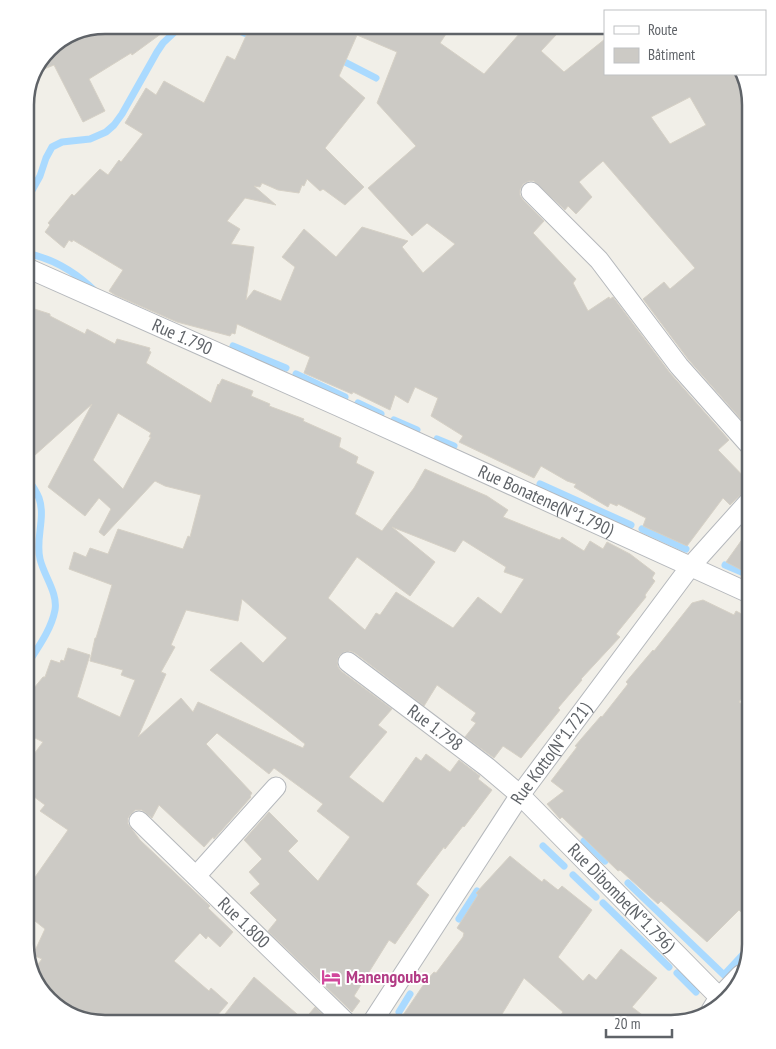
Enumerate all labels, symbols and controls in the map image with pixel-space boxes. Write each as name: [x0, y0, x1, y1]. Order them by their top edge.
legend: [604, 10, 766, 75]
text: Route: [648, 20, 678, 39]
text: Bâtiment: [648, 45, 695, 64]
street label: Rue 1.790: [149, 313, 216, 360]
street label: Rue Bonatene(N°1.790): [475, 459, 618, 541]
street label: Rue Kotto(N°1.721): [505, 697, 596, 808]
street label: Rue 1.798: [403, 699, 467, 756]
street label: Rue Dibombe(N°1.796): [563, 838, 681, 957]
street label: Rue 1.800: [213, 892, 275, 953]
place label: Manengouba: [346, 965, 429, 988]
hotel icon: Manengouba: [320, 966, 342, 988]
scale bar: [606, 1006, 672, 1038]
text: 20 m: [614, 1014, 640, 1033]

